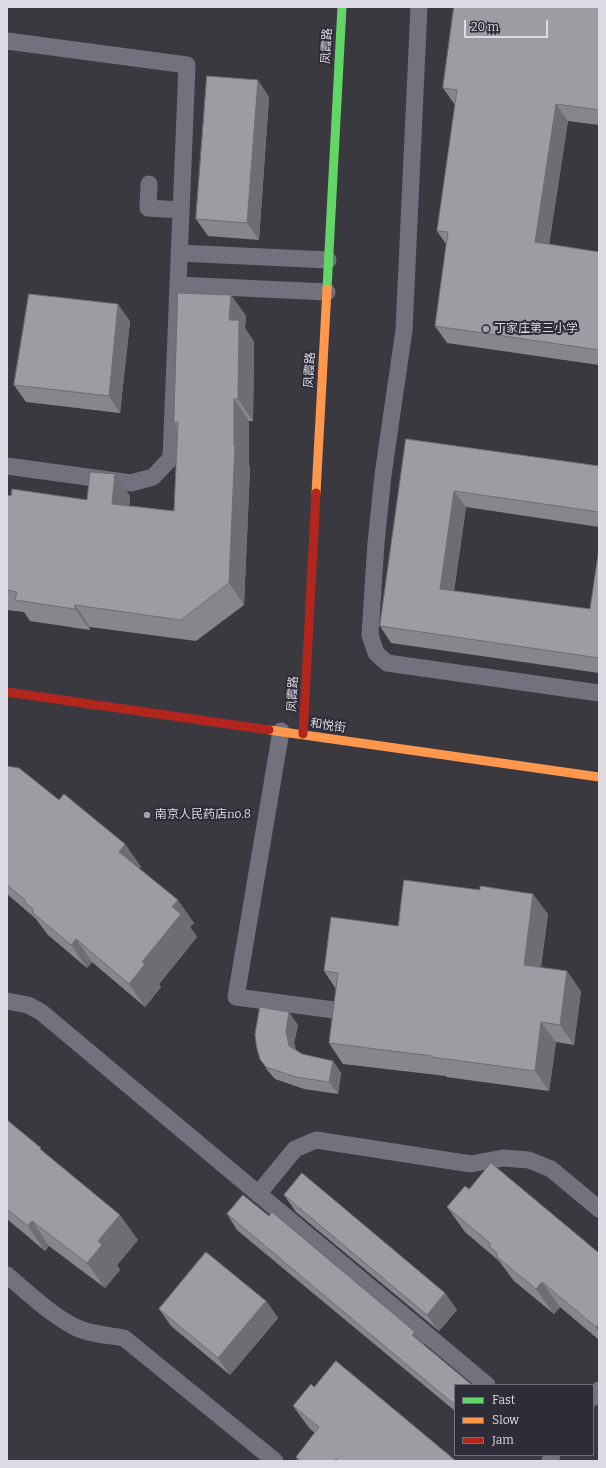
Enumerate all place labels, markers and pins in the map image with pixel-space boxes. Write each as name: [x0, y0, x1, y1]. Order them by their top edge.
place label: 丁家庄第三小学: [494, 322, 578, 336]
marker: 丁家庄第三小学: [481, 324, 491, 334]
place label: 南京人民药店no.8: [155, 808, 251, 822]
marker: 南京人民药店no.8: [142, 810, 152, 820]

